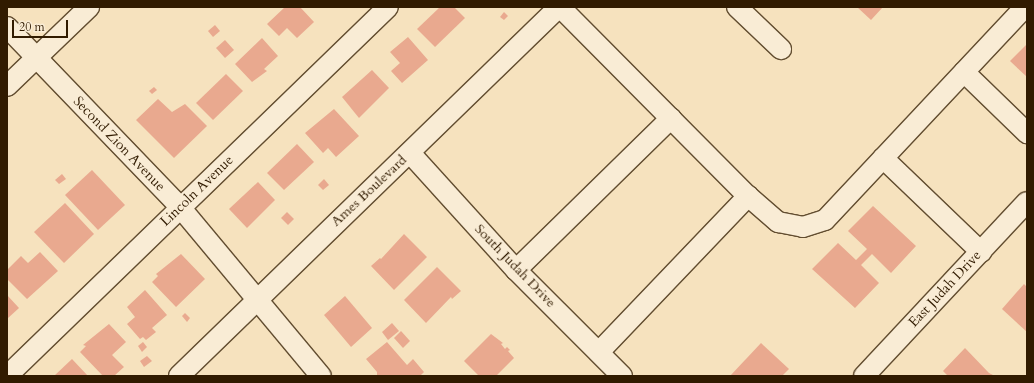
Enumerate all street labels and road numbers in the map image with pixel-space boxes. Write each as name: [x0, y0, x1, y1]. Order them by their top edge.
street label: Second Zion Avenue: [70, 93, 168, 195]
street label: Lincoln Avenue: [157, 152, 237, 230]
street label: Ames Boulevard: [328, 152, 410, 230]
street label: South Judah Drive: [471, 221, 559, 311]
street label: East Judah Drive: [905, 247, 985, 331]

